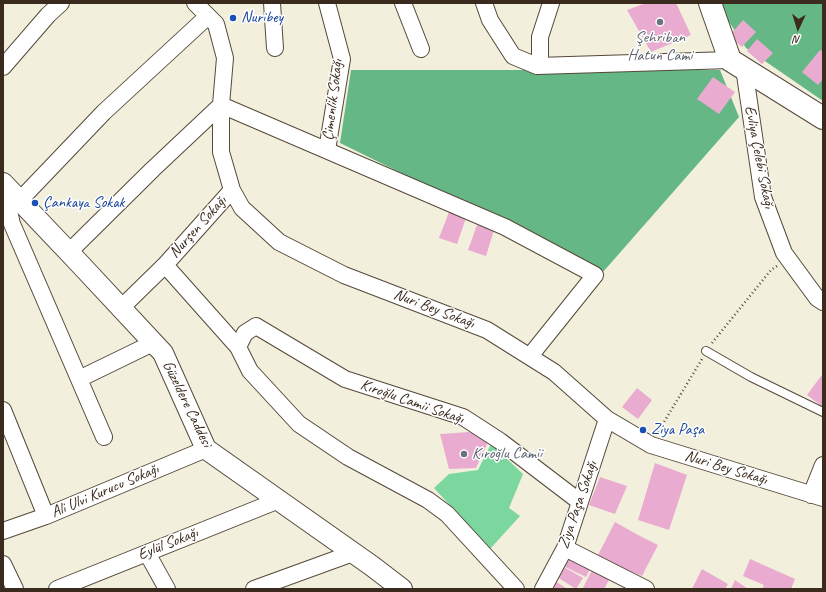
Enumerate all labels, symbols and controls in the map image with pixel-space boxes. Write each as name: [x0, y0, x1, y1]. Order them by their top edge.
place label: Nuribey: [241, 8, 283, 28]
north arrow: [778, 8, 818, 48]
marker: Nuribey: [228, 13, 238, 23]
marker: Şehriban Hatun Cami: [655, 17, 665, 27]
place label: Şehriban Hatun Cami: [628, 28, 692, 66]
text: N: [793, 33, 801, 47]
street label: Çimenlik Sokağı: [318, 58, 348, 142]
street label: Evliya Çelebi Sokağı: [740, 104, 778, 210]
street label: Nurşen Sokağı: [165, 192, 231, 262]
place label: Çankaya Sokak: [43, 193, 124, 213]
marker: Çankaya Sokak: [30, 198, 40, 208]
street label: Nuri Bey Sokağı: [391, 285, 477, 333]
street label: Güzeldere Caddesi: [158, 358, 216, 450]
street label: Kıroğlu Camii Sokağı: [358, 375, 466, 429]
place label: Ziya Paşa: [651, 420, 704, 440]
marker: Ziya Paşa: [638, 425, 648, 435]
place label: Kıroğlu Camii: [472, 444, 542, 464]
street label: Nuri Bey Sokağı: [682, 446, 770, 490]
marker: Kıroğlu Camii: [459, 449, 469, 459]
street label: Ziya Paşa Sokağı: [554, 459, 602, 551]
street label: Ali Ulvi Kurucu Sokağı: [48, 460, 162, 522]
street label: Eylül Sokağı: [135, 523, 201, 565]

